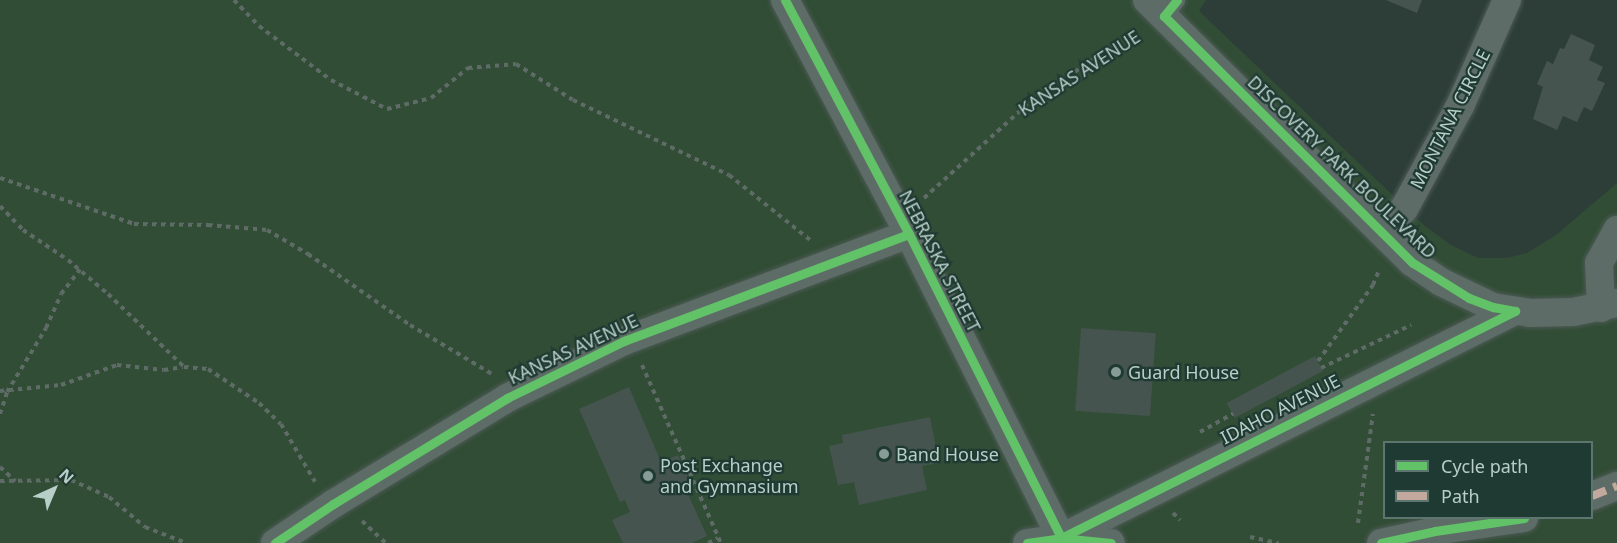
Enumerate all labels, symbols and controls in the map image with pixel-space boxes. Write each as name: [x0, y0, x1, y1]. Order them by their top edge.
street label: KANSAS AVENUE: [1014, 26, 1144, 120]
street label: MONTANA CIRCLE: [1405, 46, 1495, 192]
street label: DISCOVERY PARK BOULEVARD: [1243, 71, 1441, 263]
street label: NEBRASKA STREET: [895, 186, 985, 336]
street label: KANSAS AVENUE: [505, 309, 641, 389]
place label: Guard House: [1128, 361, 1239, 383]
marker: Guard House: [1109, 365, 1123, 379]
street label: IDAHO AVENUE: [1217, 370, 1343, 448]
legend: [1383, 441, 1593, 519]
place label: Band House: [896, 443, 999, 465]
marker: Band House: [877, 447, 891, 461]
text: Cycle path: [1441, 454, 1528, 478]
place label: Post Exchange and Gymnasium: [660, 455, 799, 498]
north arrow: [24, 459, 84, 519]
text: N: [54, 464, 79, 488]
marker: Post Exchange and Gymnasium: [641, 469, 655, 483]
text: Path: [1441, 484, 1480, 508]

